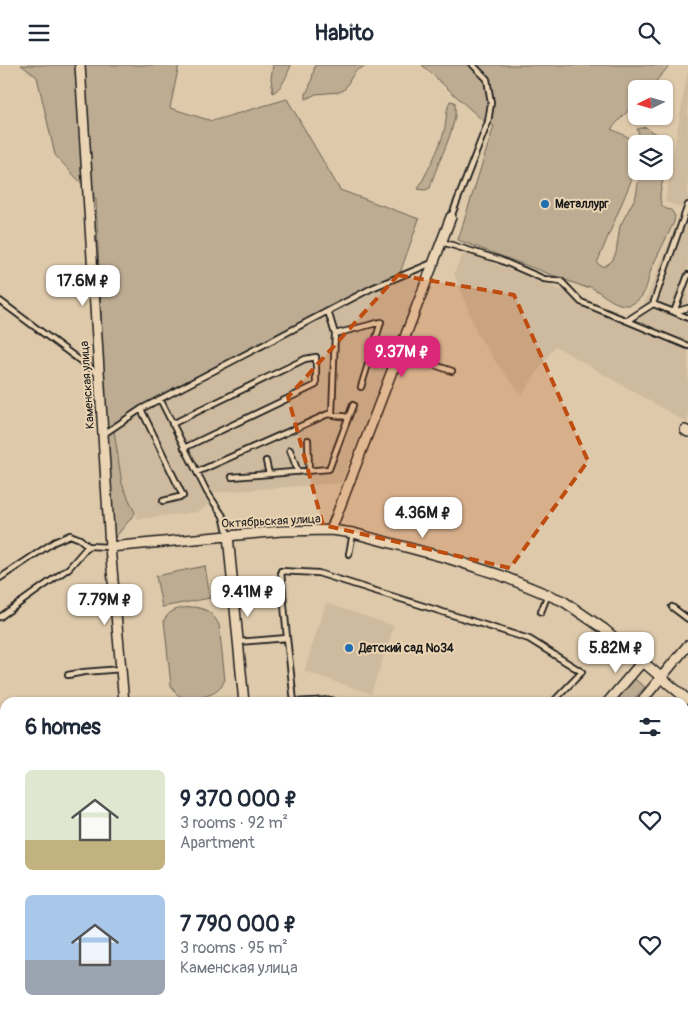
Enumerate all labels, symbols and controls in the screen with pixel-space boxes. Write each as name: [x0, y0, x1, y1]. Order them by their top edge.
icon: menu: [25, 19, 53, 47]
text: Habito: [314, 19, 374, 47]
icon: search: [635, 19, 663, 47]
north arrow: [628, 80, 672, 125]
map controls: [628, 80, 673, 180]
button: layers: [628, 135, 673, 180]
place label: Металлург: [555, 197, 610, 212]
marker: Металлург: [539, 198, 551, 210]
pin: 17.6M ₽: [37, 265, 129, 307]
text: 17.6M ₽: [57, 271, 109, 291]
pin: 9.37M ₽: [356, 335, 448, 378]
street label: Каменская улица: [77, 340, 98, 430]
text: 9.37M ₽: [375, 342, 429, 362]
pin: 4.36M ₽: [377, 497, 469, 539]
text: 4.36M ₽: [395, 503, 451, 523]
street label: Октябрьская улица: [221, 511, 322, 532]
pin: 9.41M ₽: [202, 575, 294, 618]
text: 9.41M ₽: [222, 582, 274, 602]
pin: 7.79M ₽: [59, 583, 151, 626]
text: 7.79M ₽: [78, 590, 132, 610]
pin: 5.82M ₽: [570, 631, 662, 674]
text: 5.82M ₽: [589, 638, 643, 658]
place label: Детский сад №34: [358, 641, 454, 656]
marker: Детский сад №34: [343, 642, 355, 654]
icon: filters: [636, 713, 664, 741]
text: 6 homes: [25, 714, 101, 741]
text: 9 370 000 ₽: [180, 786, 297, 813]
icon: home: [65, 790, 125, 850]
icon: heart: [636, 806, 664, 834]
text: 3 rooms · 92 m²: [180, 813, 288, 833]
text: Apartment: [180, 833, 255, 853]
text: 7 790 000 ₽: [180, 911, 297, 938]
icon: home: [65, 915, 125, 975]
icon: heart: [636, 931, 664, 959]
text: 3 rooms · 95 m²: [180, 938, 288, 958]
text: Каменская улица: [180, 958, 298, 978]

